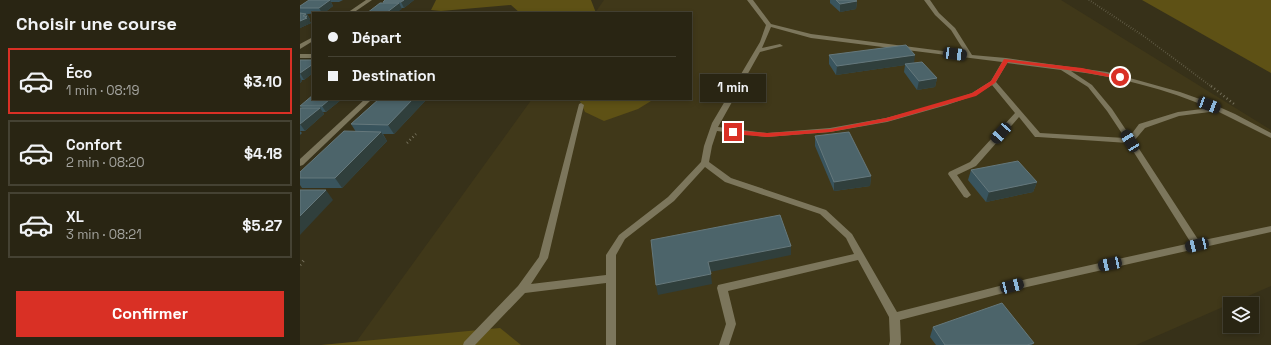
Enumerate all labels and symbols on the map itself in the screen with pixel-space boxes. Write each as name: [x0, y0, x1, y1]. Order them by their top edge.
car: [942, 47, 968, 61]
route start: [1111, 68, 1129, 86]
callout: 1 min: [700, 74, 766, 102]
car: [1196, 95, 1222, 115]
car: [989, 120, 1013, 146]
route end: [724, 123, 742, 141]
car: [1119, 128, 1141, 154]
car: [1184, 236, 1210, 254]
car: [1097, 256, 1123, 272]
car: [999, 277, 1025, 295]

